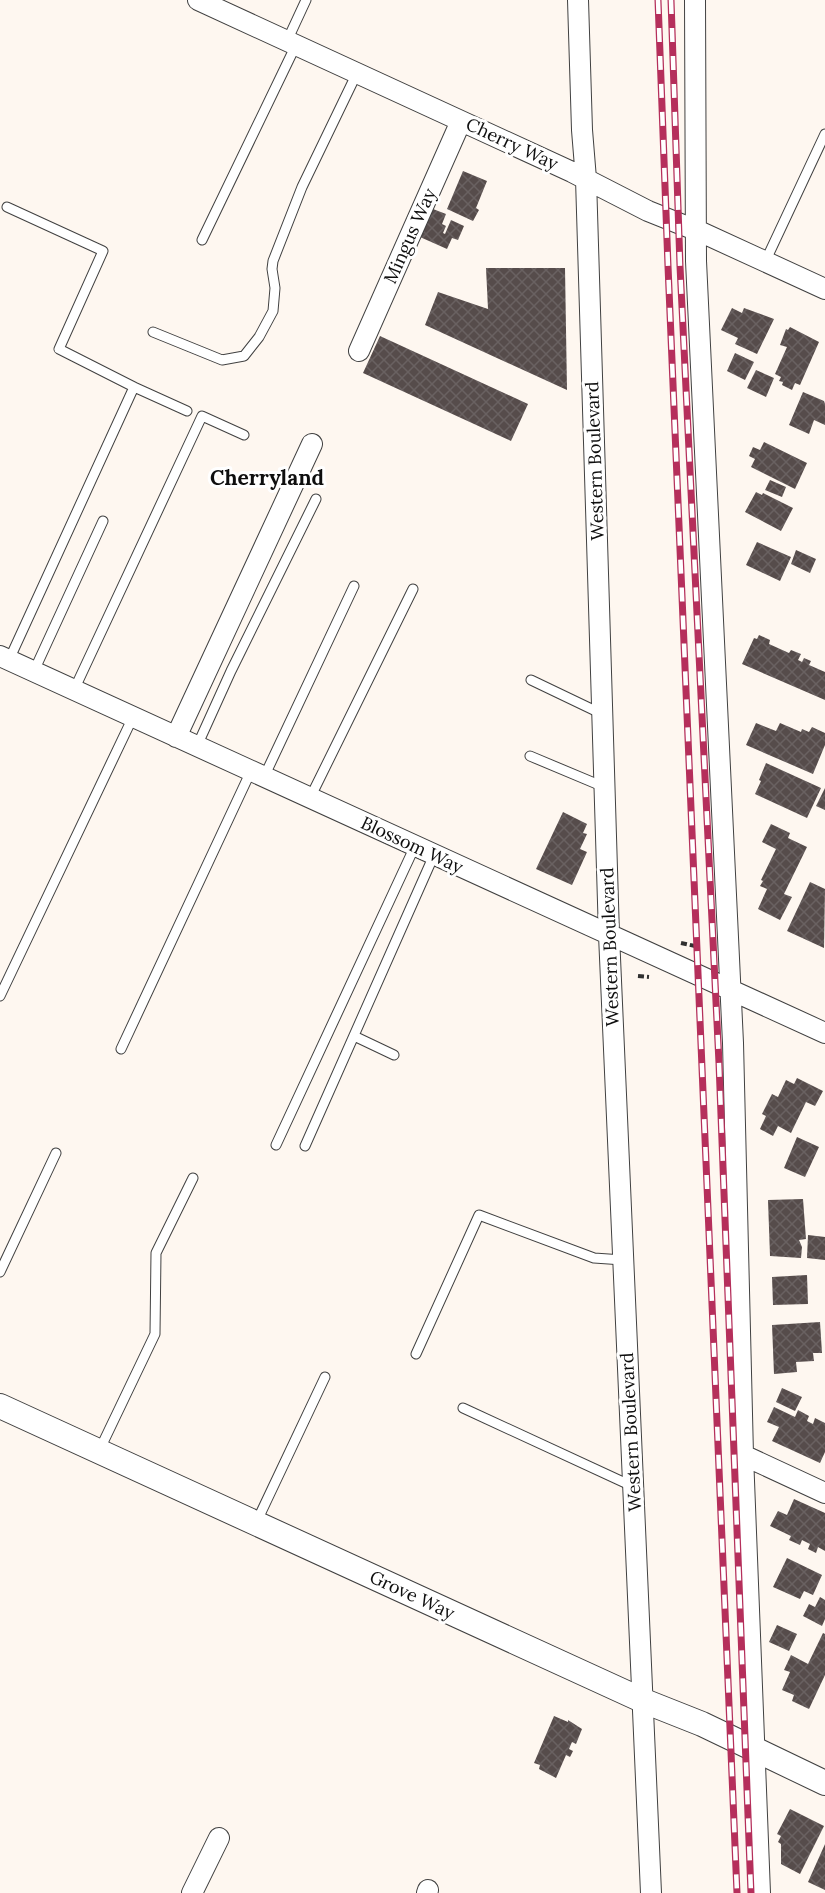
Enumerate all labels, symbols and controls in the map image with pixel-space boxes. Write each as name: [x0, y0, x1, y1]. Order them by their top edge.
street label: Cherry Way: [462, 112, 562, 175]
street label: Mingus Way: [378, 184, 441, 287]
street label: Western Boulevard: [580, 381, 609, 541]
district label: Cherryland: [210, 464, 324, 491]
street label: Blossom Way: [357, 811, 468, 878]
street label: Western Boulevard: [595, 867, 624, 1027]
street label: Western Boulevard: [615, 1352, 646, 1512]
street label: Grove Way: [366, 1565, 459, 1624]

